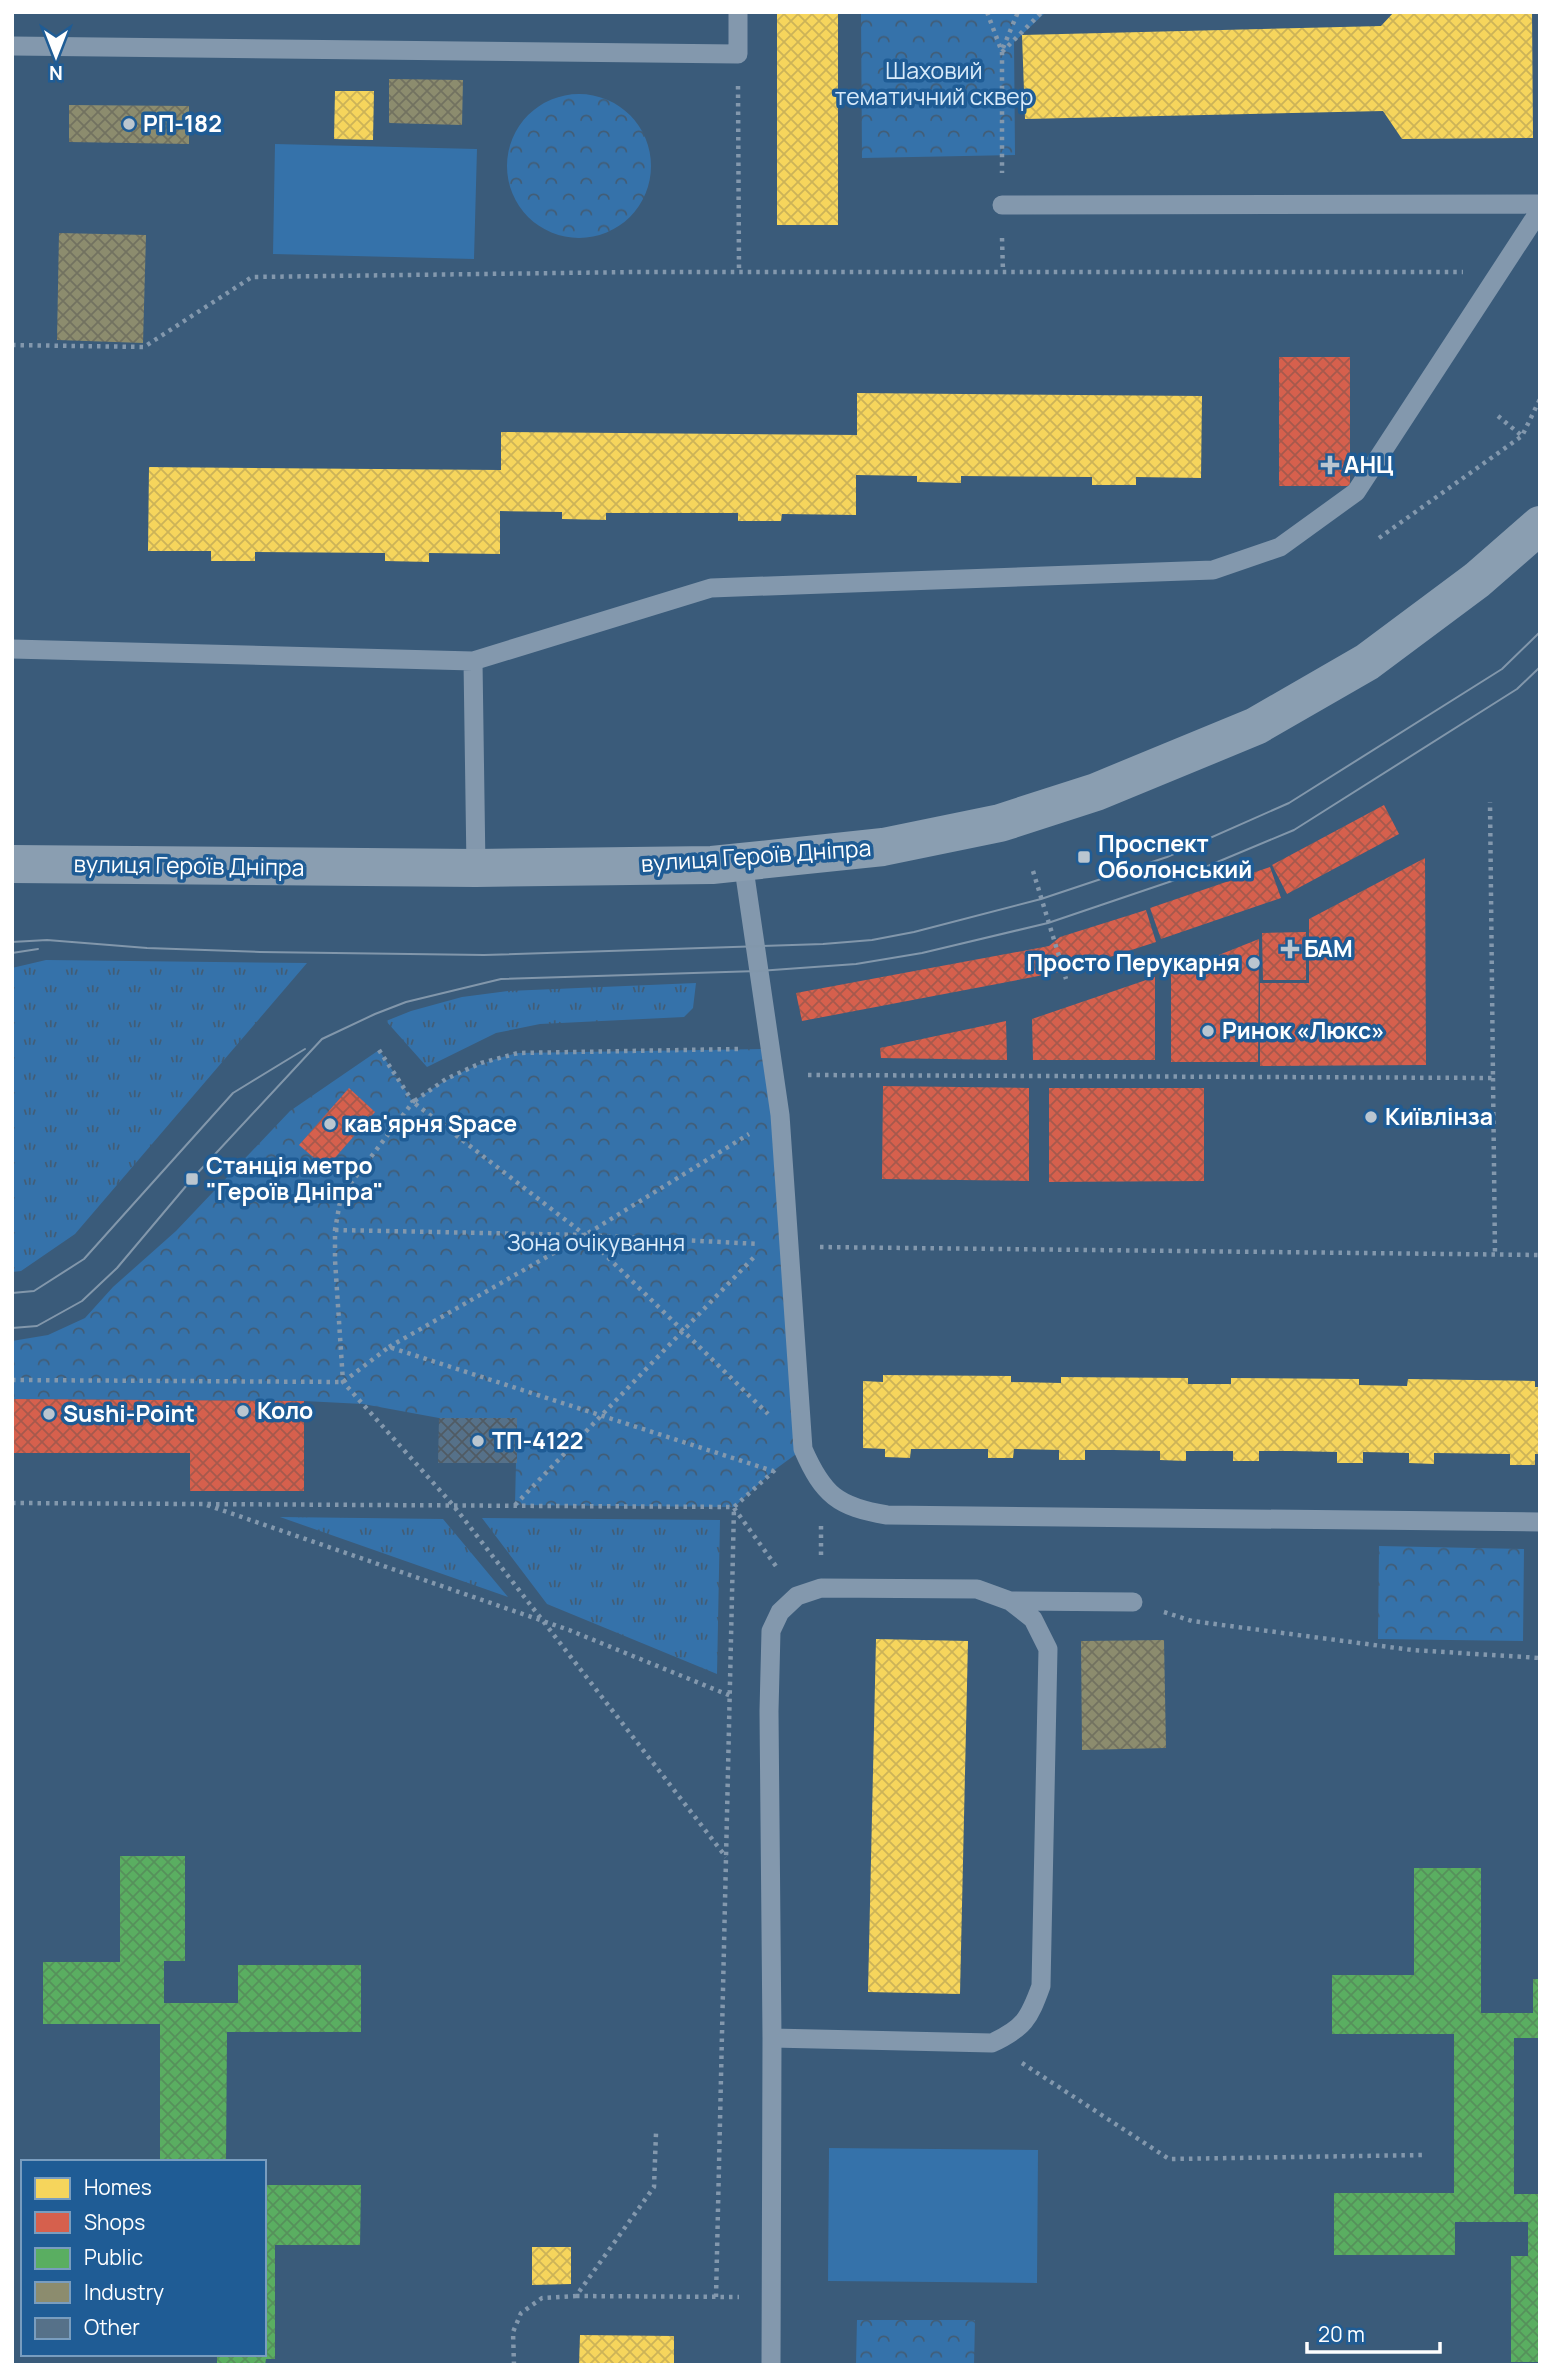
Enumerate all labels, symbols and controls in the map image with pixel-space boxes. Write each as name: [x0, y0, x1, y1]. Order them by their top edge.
north arrow: [21, 21, 91, 91]
park label: Шаховий тематичний сквер: [835, 54, 1033, 112]
text: N: [49, 60, 63, 86]
place label: РП-182: [143, 107, 222, 139]
marker: РП-182: [121, 116, 137, 132]
place label: АНЦ: [1344, 448, 1394, 480]
marker: АНЦ: [1322, 457, 1338, 473]
place label: Проспект Оболонський: [1098, 827, 1252, 885]
street label: вулиця Героїв Дніпра: [640, 831, 872, 879]
street label: вулиця Героїв Дніпра: [73, 847, 305, 883]
marker: Проспект Оболонський: [1076, 849, 1092, 865]
place label: БАМ: [1304, 932, 1353, 964]
marker: БАМ: [1282, 941, 1298, 957]
place label: Просто Перукарня: [1026, 946, 1240, 978]
marker: Просто Перукарня: [1246, 955, 1262, 971]
place label: Ринок «Люкс»: [1222, 1014, 1385, 1046]
marker: Ринок «Люкс»: [1200, 1023, 1216, 1039]
place label: Київлінза: [1385, 1100, 1493, 1132]
place label: кав'ярня Space: [344, 1107, 517, 1139]
marker: Київлінза: [1363, 1109, 1379, 1125]
marker: кав'ярня Space: [322, 1116, 338, 1132]
place label: Станція метро "Героїв Дніпра": [206, 1149, 384, 1207]
marker: Станція метро "Героїв Дніпра": [184, 1171, 200, 1187]
park label: Зона очікування: [507, 1226, 685, 1258]
place label: Коло: [257, 1394, 313, 1426]
place label: Sushi-Point: [63, 1397, 195, 1429]
marker: Коло: [235, 1403, 251, 1419]
marker: Sushi-Point: [41, 1406, 57, 1422]
place label: ТП-4122: [492, 1424, 583, 1456]
marker: ТП-4122: [470, 1433, 486, 1449]
legend: [21, 2160, 266, 2356]
text: Homes: [84, 2173, 152, 2201]
text: Shops: [84, 2208, 145, 2236]
text: Public: [84, 2243, 143, 2271]
text: Industry: [84, 2278, 164, 2306]
scale bar: [1307, 2310, 1440, 2354]
text: Other: [84, 2313, 140, 2341]
text: 20 m: [1318, 2320, 1365, 2348]

